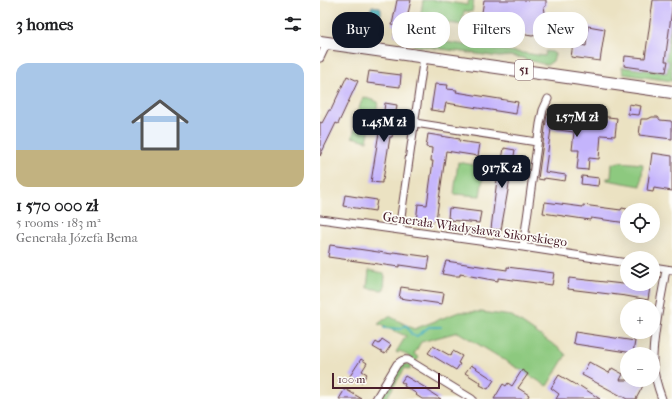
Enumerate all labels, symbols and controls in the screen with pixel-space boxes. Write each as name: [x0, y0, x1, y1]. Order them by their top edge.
chip: Buy: [332, 12, 384, 48]
chip: Rent: [392, 12, 450, 48]
chip: Filters: [458, 12, 525, 48]
chip: New: [533, 12, 588, 48]
icon: filters: [282, 13, 304, 35]
text: 3 homes: [16, 14, 73, 34]
road number: 51: [515, 60, 533, 80]
icon: home: [124, 89, 196, 161]
pin: 1.57M zł: [536, 104, 618, 138]
pin: 1.45M zł: [343, 109, 425, 143]
text: 1.57M zł: [556, 109, 598, 124]
text: 1.45M zł: [362, 114, 406, 129]
pin: 917K zł: [465, 155, 539, 189]
text: 917K zł: [482, 160, 522, 175]
text: 1 570 000 zł: [16, 195, 98, 215]
map controls: [620, 203, 660, 387]
button: locate: [620, 203, 660, 243]
street label: Generała Władysława Sikorskiego: [382, 209, 569, 249]
text: 5 rooms · 183 m²: [16, 215, 101, 230]
text: Generała Józefa Bema: [16, 230, 138, 245]
button: layers: [620, 251, 660, 291]
button: +: [620, 299, 660, 339]
button: −: [620, 347, 660, 387]
scale bar: [332, 371, 440, 390]
text: 100 m: [338, 373, 366, 386]

